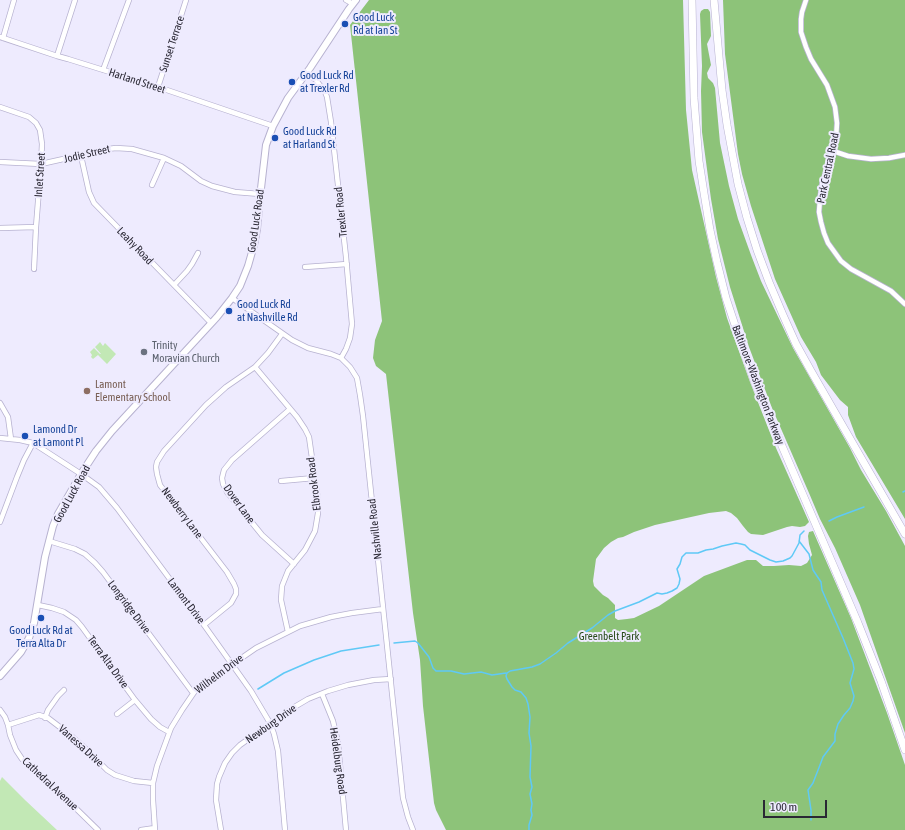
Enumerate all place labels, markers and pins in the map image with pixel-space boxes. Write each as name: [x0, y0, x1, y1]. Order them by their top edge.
place label: Good Luck Rd at Ian St: [353, 11, 398, 37]
marker: Good Luck Rd at Ian St: [340, 19, 350, 29]
place label: Good Luck Rd at Trexler Rd: [300, 69, 354, 95]
marker: Good Luck Rd at Trexler Rd: [287, 77, 297, 87]
place label: Good Luck Rd at Harland St: [283, 125, 337, 151]
marker: Good Luck Rd at Harland St: [270, 133, 280, 143]
place label: Good Luck Rd at Nashville Rd: [237, 298, 298, 324]
marker: Good Luck Rd at Nashville Rd: [224, 306, 234, 316]
place label: Trinity Moravian Church: [152, 339, 220, 365]
marker: Trinity Moravian Church: [139, 347, 149, 357]
place label: Lamont Elementary School: [95, 378, 171, 404]
marker: Lamont Elementary School: [82, 386, 92, 396]
place label: Lamond Dr at Lamont Pl: [33, 423, 84, 449]
marker: Lamond Dr at Lamont Pl: [20, 431, 30, 441]
marker: Good Luck Rd at Terra Alta Dr: [36, 613, 46, 623]
place label: Good Luck Rd at Terra Alta Dr: [9, 624, 73, 650]

